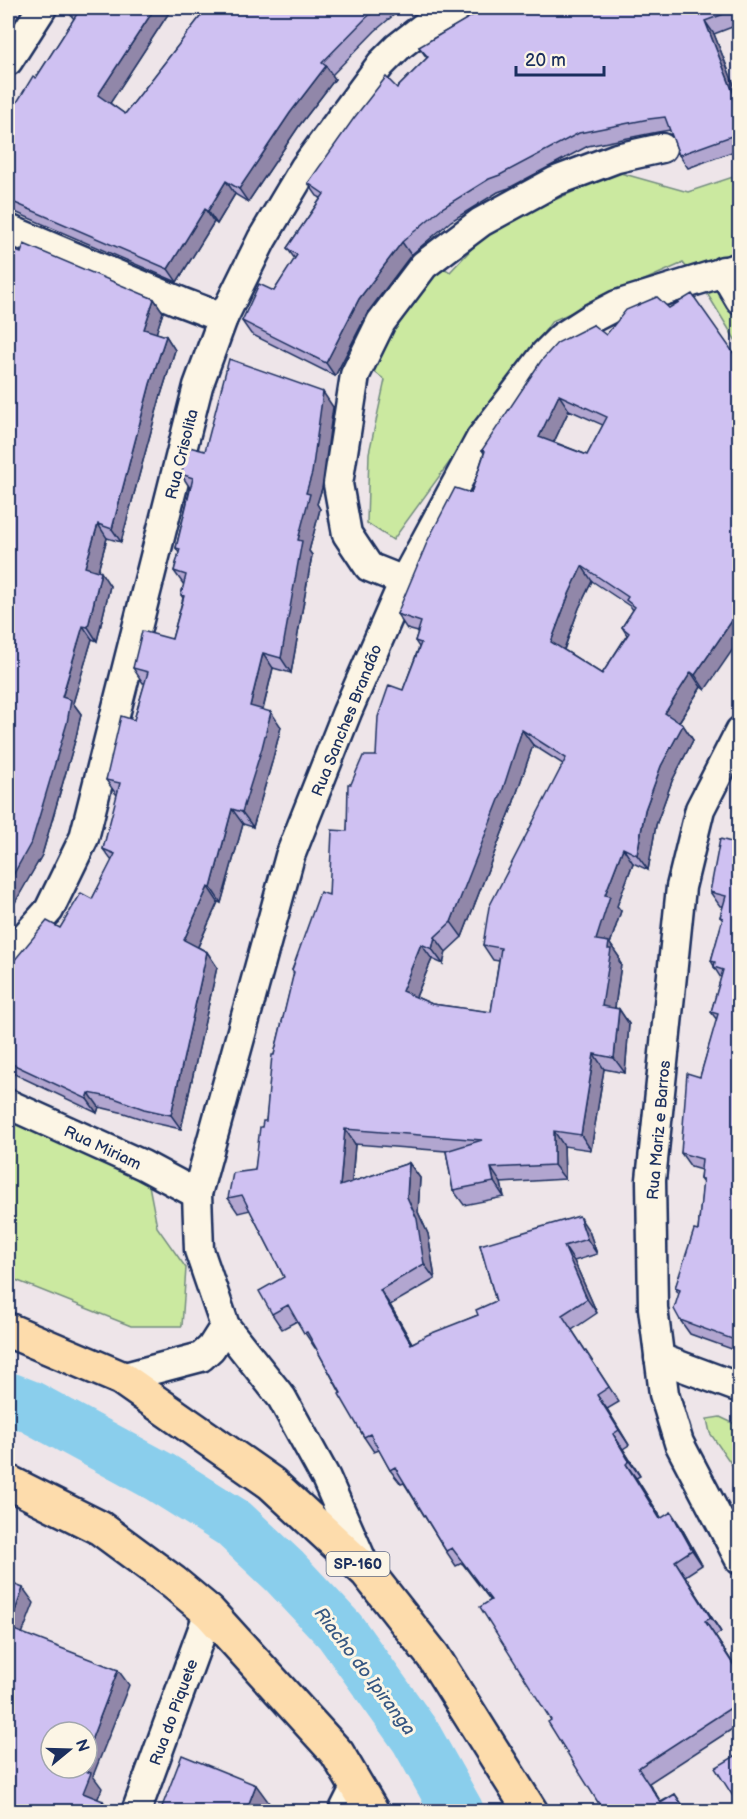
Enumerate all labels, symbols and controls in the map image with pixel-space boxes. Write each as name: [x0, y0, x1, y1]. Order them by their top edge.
scale bar: [516, 39, 604, 77]
text: 20 m: [525, 50, 566, 71]
street label: Rua Crisolita: [162, 407, 203, 501]
street label: Rua Sanches Brandão: [308, 642, 387, 799]
street label: Rua Mariz e Barros: [644, 1059, 675, 1201]
street label: Rua Miriam: [61, 1122, 144, 1175]
road number: SP-160: [326, 1552, 389, 1576]
water label: Riacho do Ipiranga: [310, 1603, 419, 1739]
street label: Rua do Piquete: [146, 1656, 203, 1768]
north arrow: [39, 1720, 99, 1780]
text: N: [71, 1737, 93, 1754]

